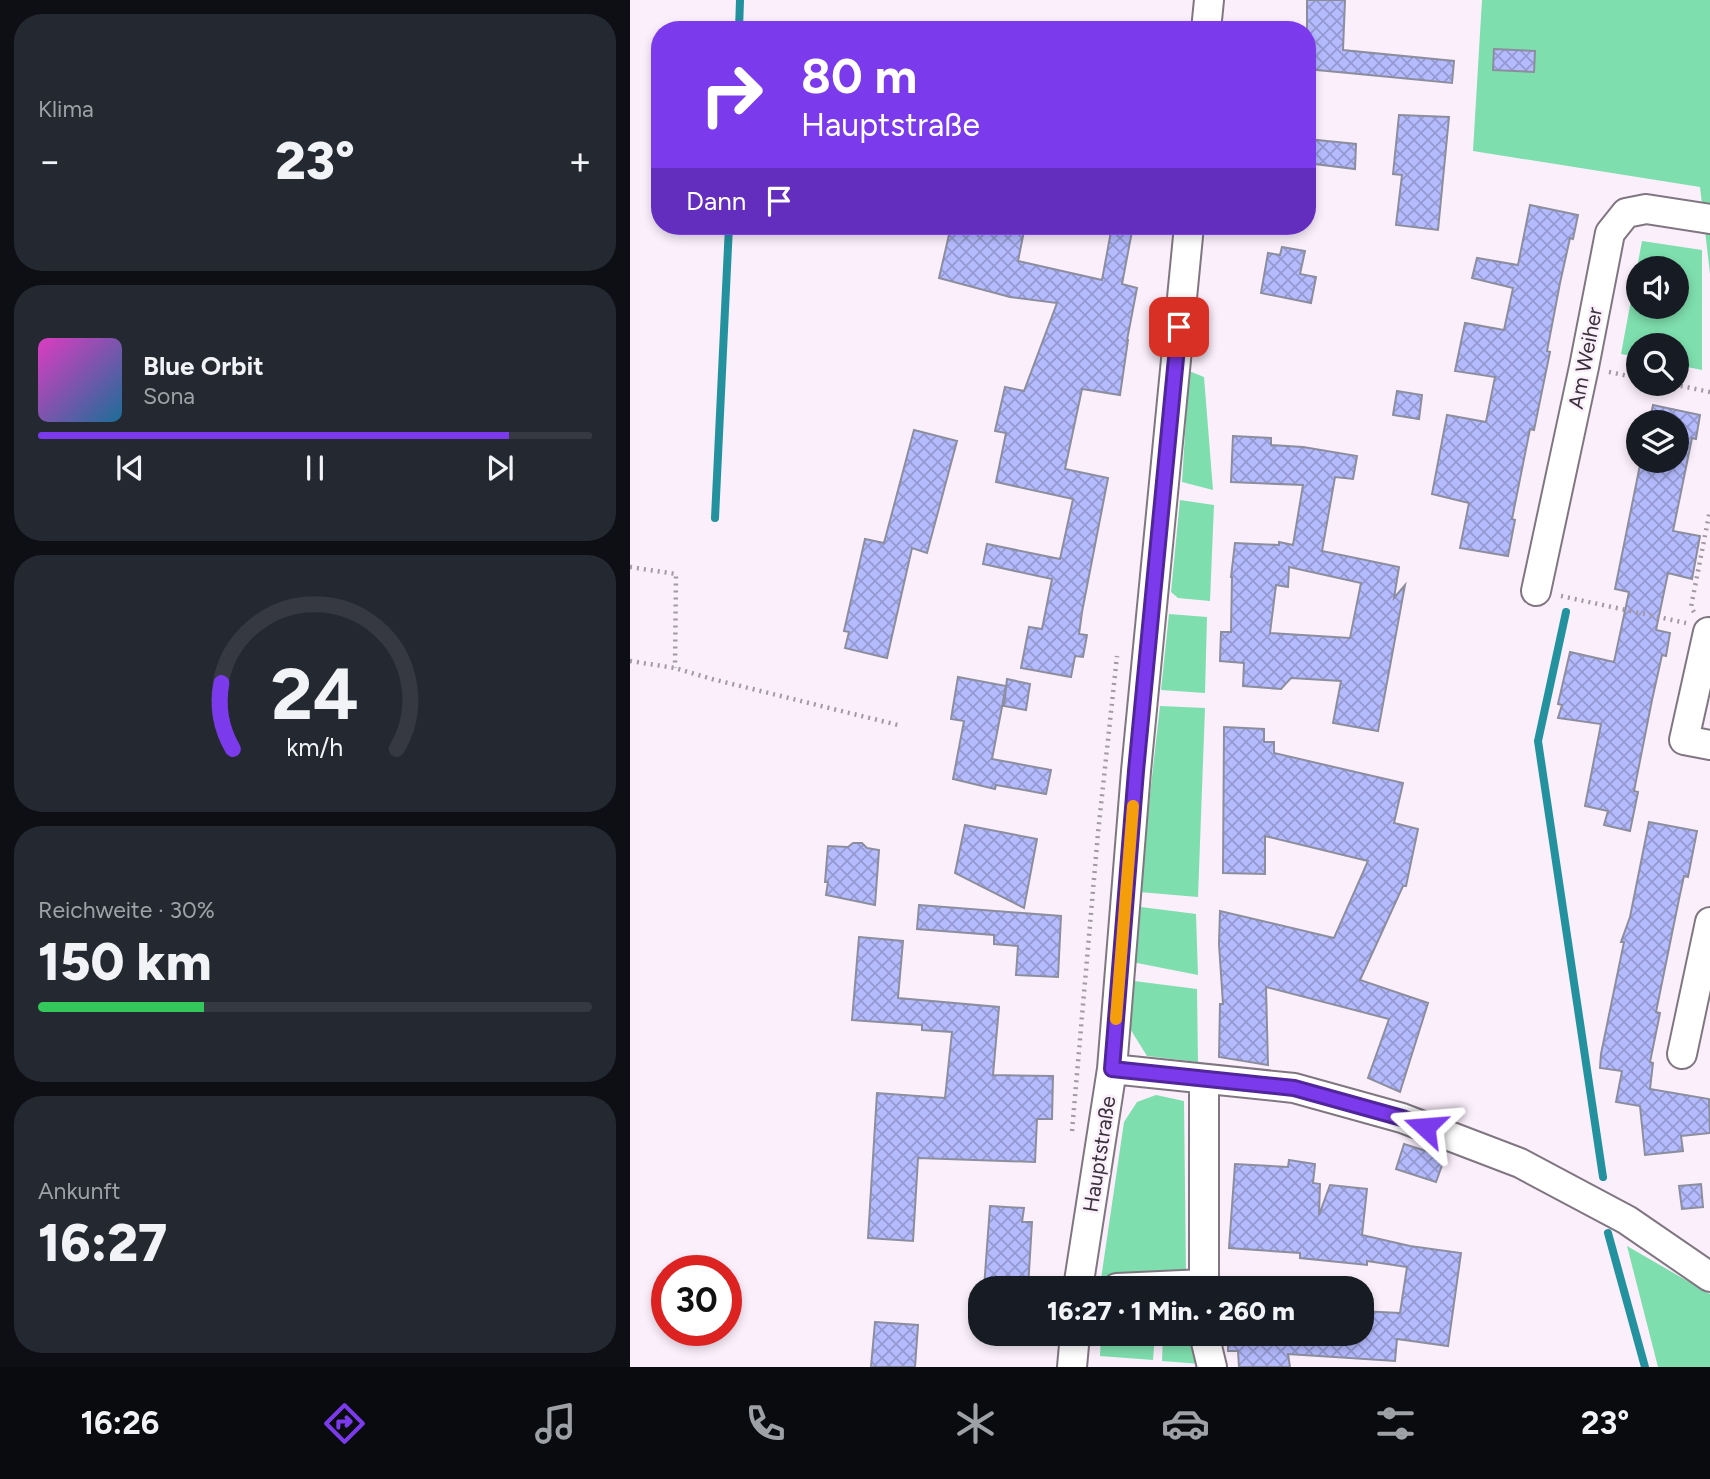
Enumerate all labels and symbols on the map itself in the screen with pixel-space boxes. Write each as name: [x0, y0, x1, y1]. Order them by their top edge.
pin: [1149, 297, 1209, 357]
street label: Am Weiher: [1563, 305, 1607, 411]
position arrow: [1388, 1090, 1462, 1164]
street label: Hauptstraße: [1077, 1094, 1121, 1214]
speed limit sign: 30: [651, 1255, 742, 1346]

